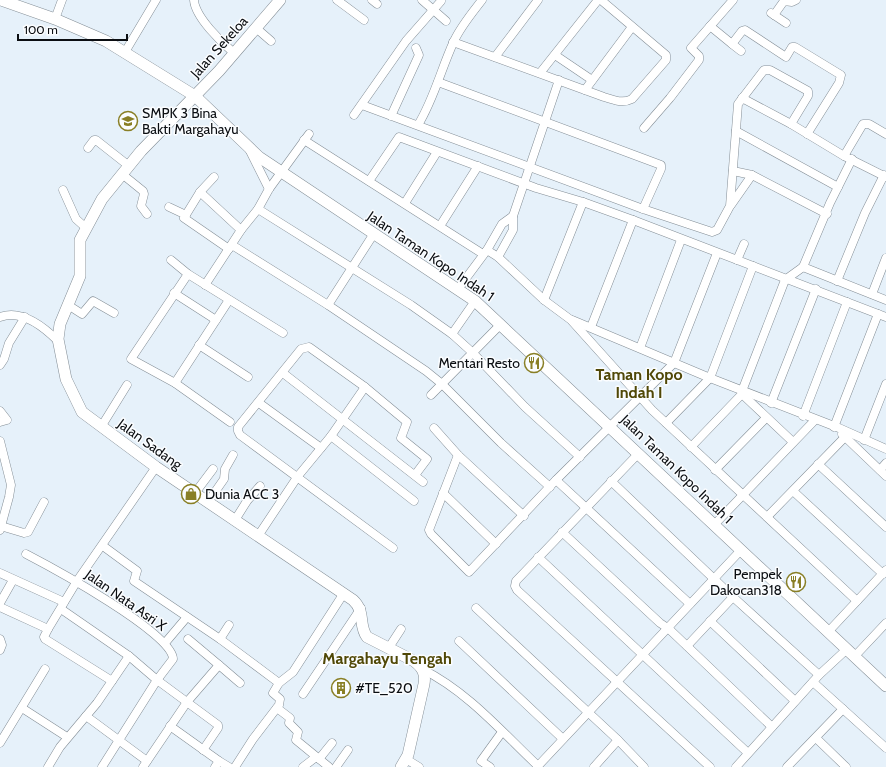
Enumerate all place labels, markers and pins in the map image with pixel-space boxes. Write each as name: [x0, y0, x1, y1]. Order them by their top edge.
place label: SMPK 3 Bina Bakti Margahayu: [142, 104, 239, 138]
school or university icon: SMPK 3 Bina Bakti Margahayu: [117, 110, 139, 132]
restaurant icon: Mentari Resto: [523, 352, 545, 374]
place label: Mentari Resto: [438, 354, 520, 372]
shop icon: Dunia ACC 3: [180, 483, 202, 505]
place label: Dunia ACC 3: [205, 485, 279, 503]
place label: Pempek Dakocan318: [710, 565, 783, 599]
restaurant icon: Pempek Dakocan318: [785, 571, 807, 593]
building icon: #TE_520: [330, 677, 352, 699]
place label: #TE_520: [355, 679, 413, 697]

